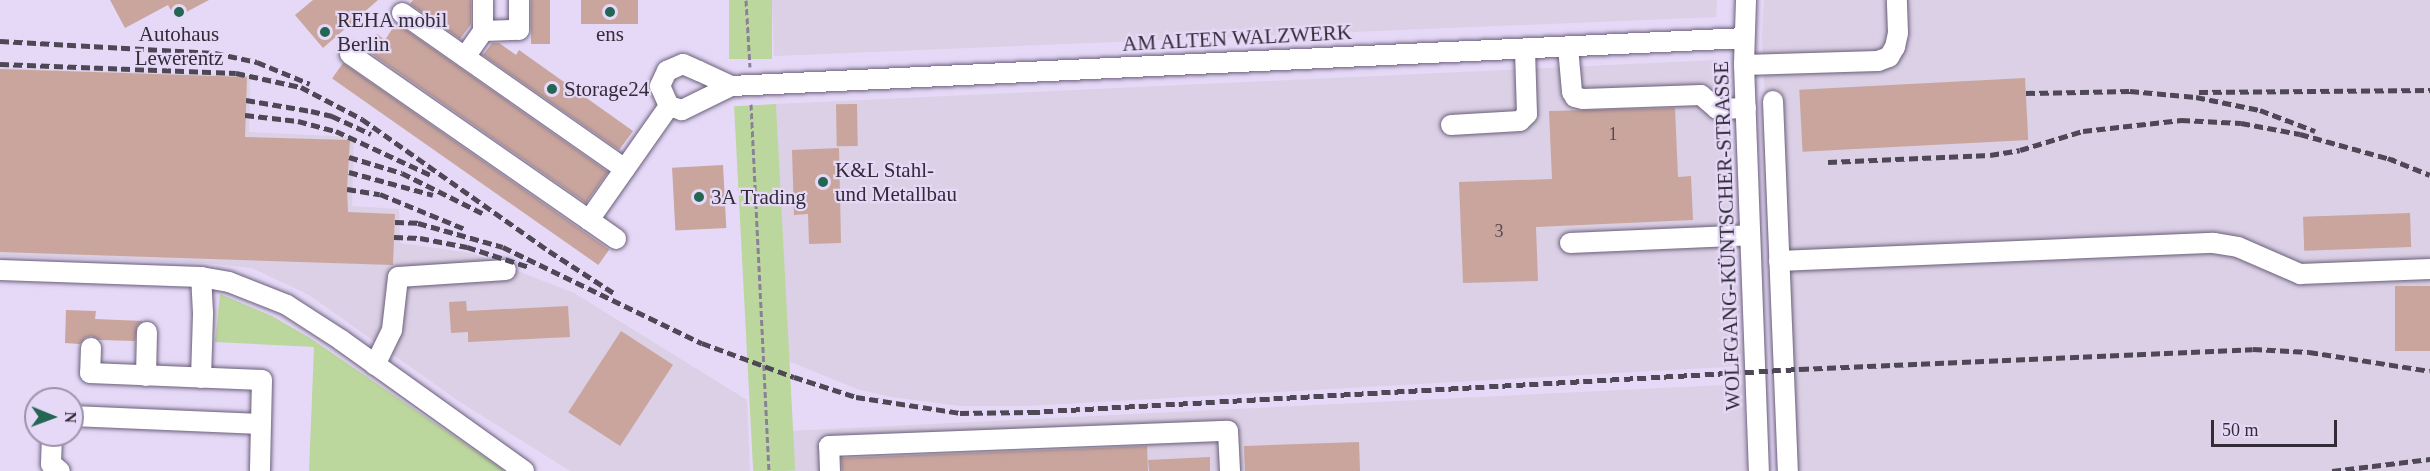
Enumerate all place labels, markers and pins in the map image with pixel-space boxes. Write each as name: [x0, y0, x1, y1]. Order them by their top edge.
marker: Autohaus Lewerentz: [172, 5, 186, 19]
marker: ens: [603, 5, 617, 19]
place label: REHA mobil Berlin: [337, 7, 448, 57]
place label: Autohaus Lewerentz: [135, 21, 223, 71]
place label: ens: [596, 21, 624, 47]
marker: REHA mobil Berlin: [318, 25, 332, 39]
place label: Storage24: [564, 76, 649, 102]
marker: Storage24: [545, 82, 559, 96]
place label: K&L Stahl- und Metallbau: [835, 157, 957, 207]
marker: K&L Stahl- und Metallbau: [816, 175, 830, 189]
place label: 3A Trading: [711, 184, 808, 210]
marker: 3A Trading: [692, 190, 706, 204]

